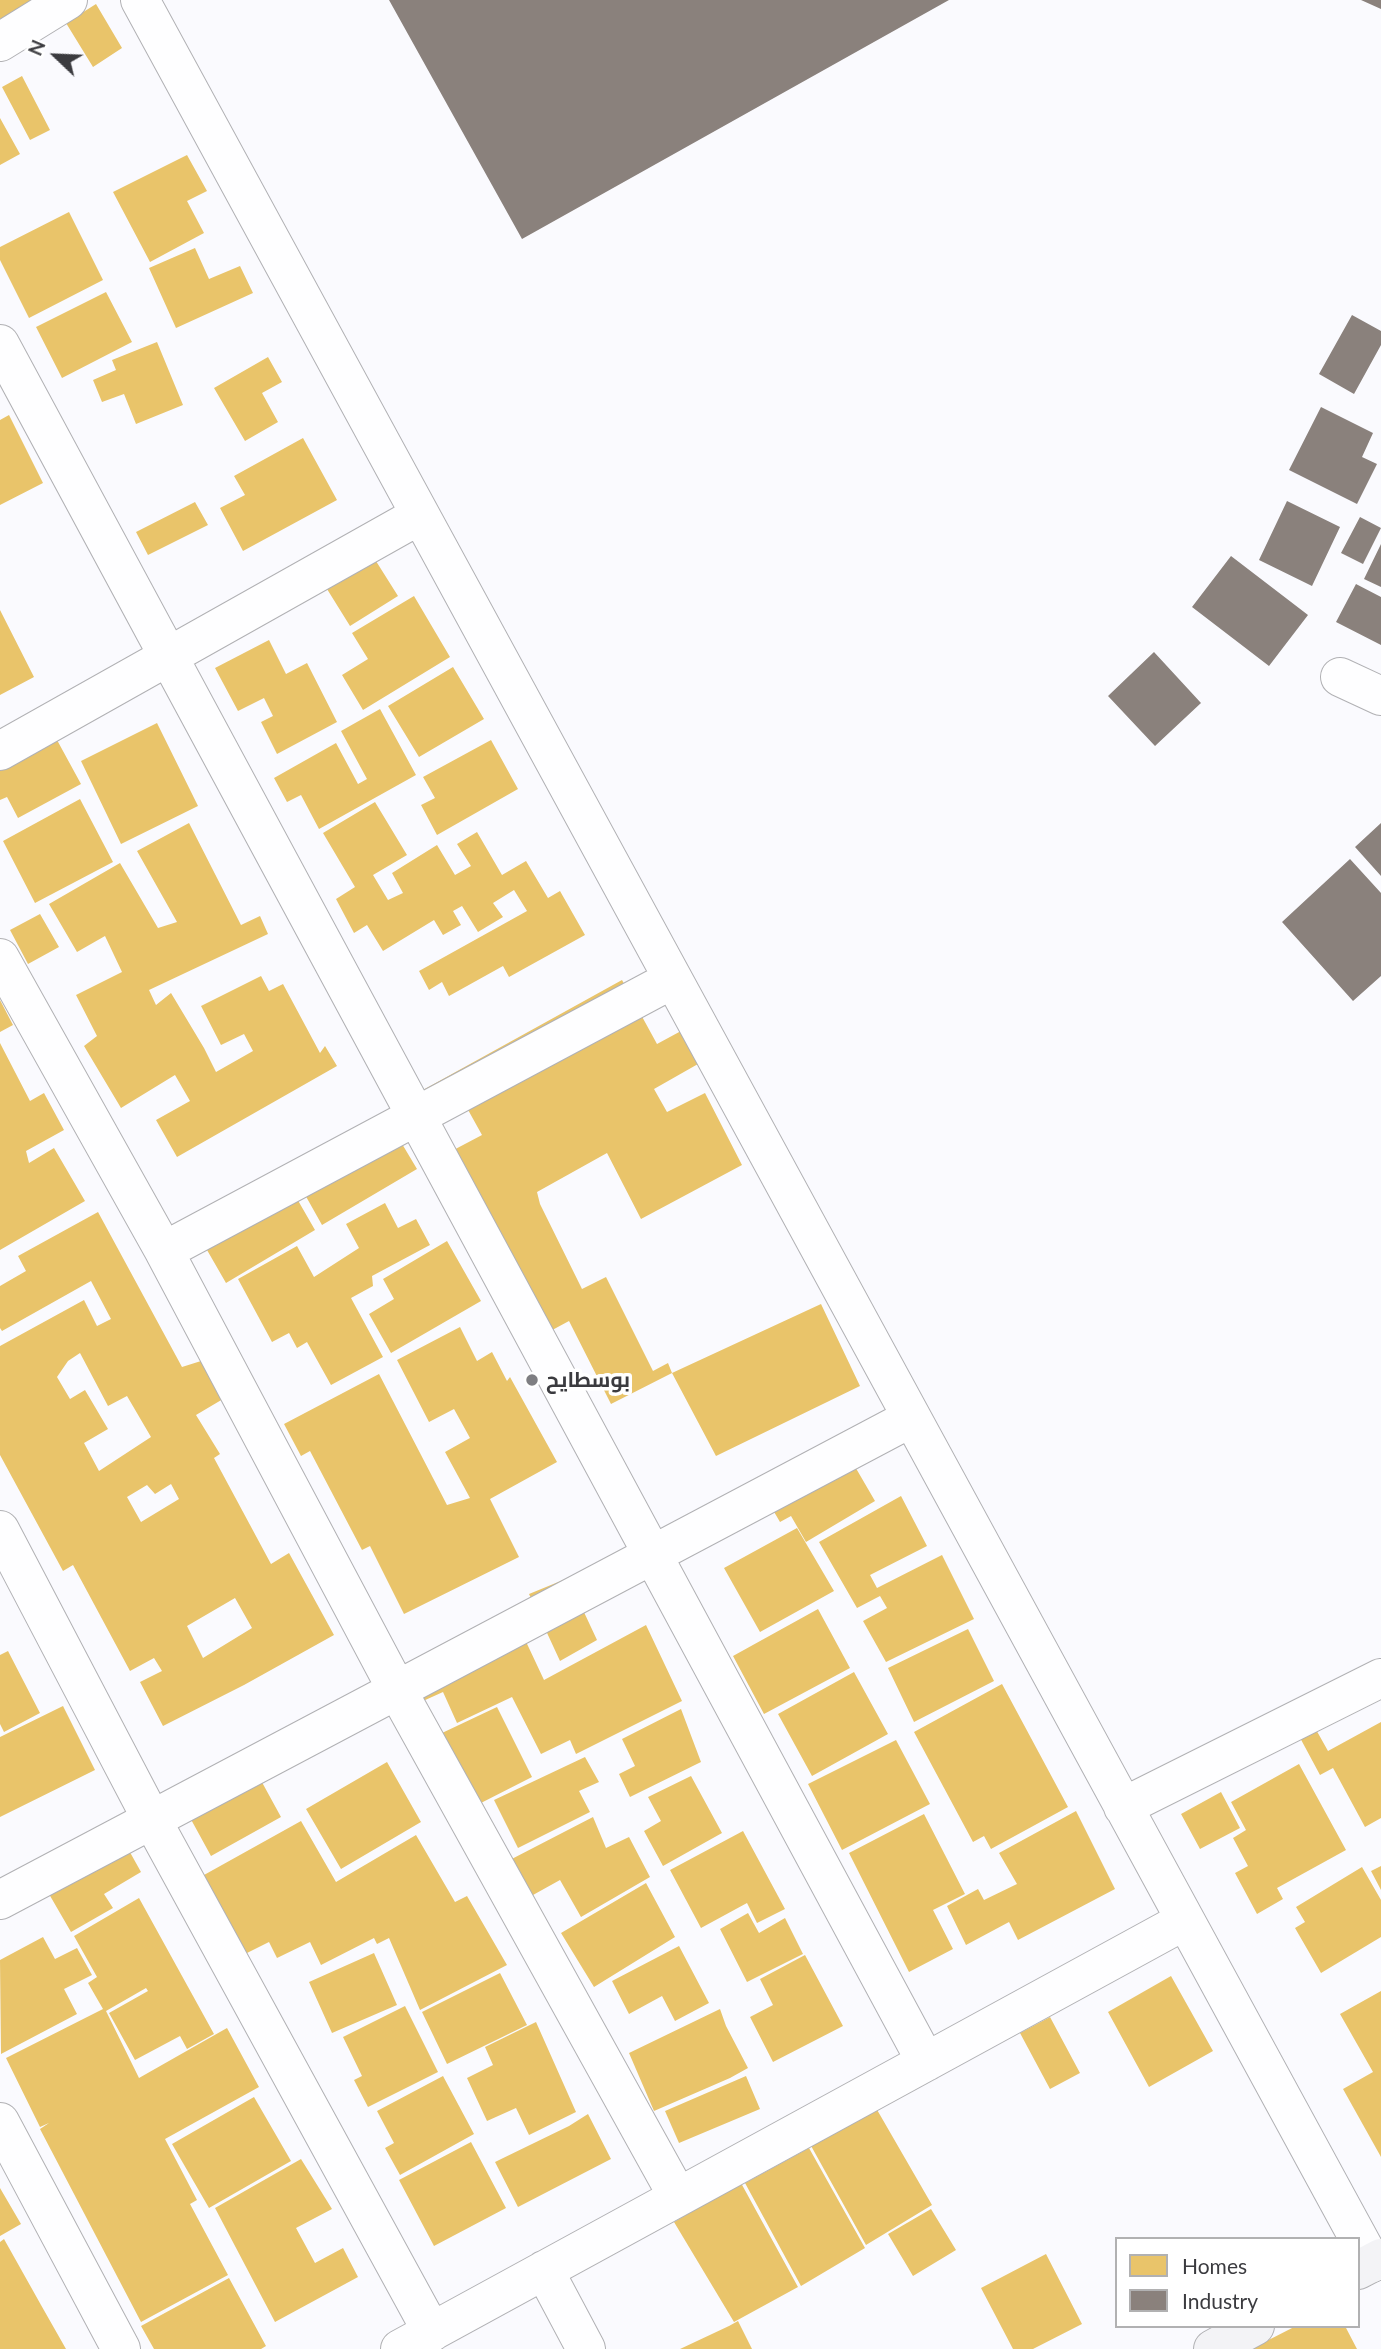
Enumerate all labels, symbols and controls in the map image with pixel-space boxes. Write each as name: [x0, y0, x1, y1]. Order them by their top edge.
north arrow: [21, 21, 91, 91]
text: N: [23, 36, 50, 59]
place label: بوسطايح: [546, 1367, 630, 1393]
marker: بوسطايح: [524, 1372, 540, 1388]
legend: [1115, 2237, 1360, 2328]
text: Homes: [1182, 2253, 1247, 2278]
text: Industry: [1182, 2288, 1258, 2313]

